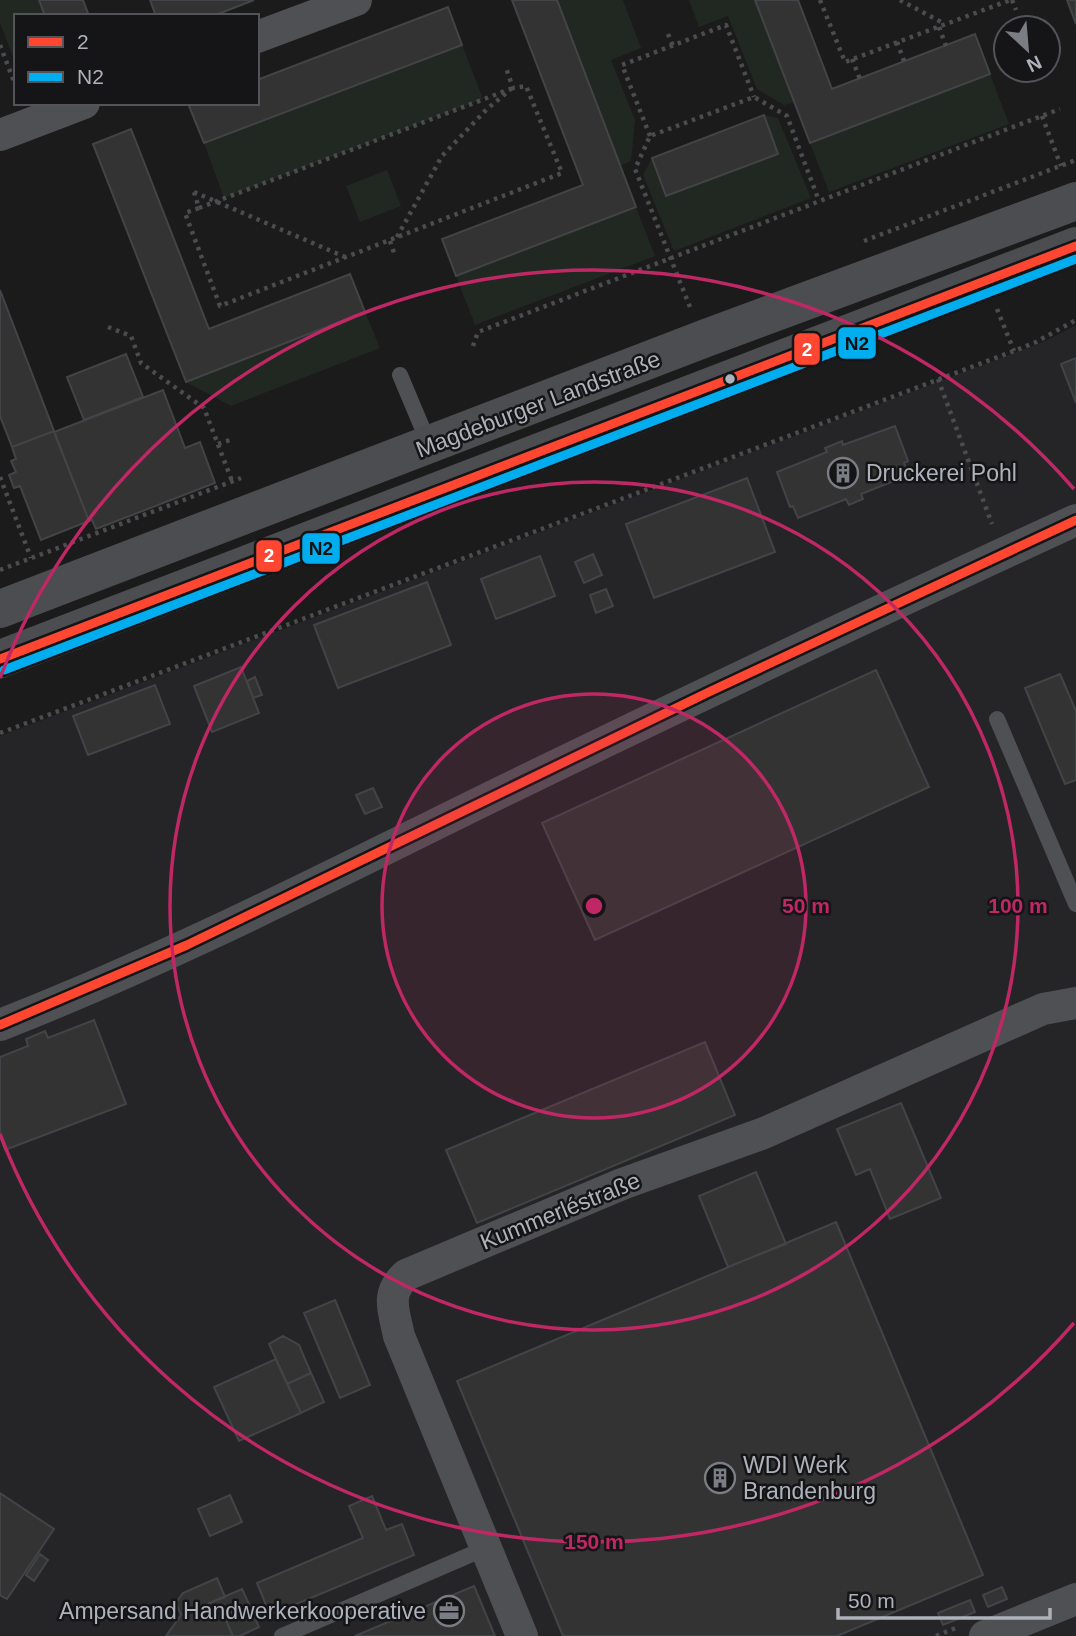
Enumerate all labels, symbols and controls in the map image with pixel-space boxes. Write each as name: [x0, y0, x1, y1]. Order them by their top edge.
legend: [14, 14, 259, 105]
north arrow: [992, 14, 1062, 84]
text: 2: [77, 30, 89, 53]
text: N: [1023, 51, 1045, 76]
text: N2: [77, 65, 104, 88]
line badge: N2: [837, 326, 877, 360]
line badge: 2: [793, 332, 821, 366]
text: N2: [845, 333, 869, 354]
text: 2: [802, 339, 812, 360]
street label: Magdeburger Landstraße: [412, 345, 664, 463]
unlabelled marker: [723, 372, 737, 386]
building icon: Druckerei Pohl: [826, 456, 860, 490]
place label: Druckerei Pohl: [866, 460, 1017, 486]
line badge: N2: [301, 532, 341, 565]
text: N2: [309, 538, 333, 559]
line badge: 2: [255, 539, 283, 573]
text: 2: [264, 545, 274, 566]
centre of rings: [582, 894, 606, 918]
text: 50 m: [782, 894, 830, 917]
text: 100 m: [988, 894, 1048, 917]
street label: Kummerléstraße: [476, 1167, 644, 1255]
place label: WDI Werk Brandenburg: [743, 1452, 876, 1504]
building icon: WDI Werk Brandenburg: [703, 1461, 737, 1495]
text: 150 m: [564, 1530, 624, 1553]
scale bar: [838, 1576, 1050, 1620]
text: 50 m: [848, 1589, 895, 1612]
office icon: Ampersand Handwerkerkooperative: [432, 1594, 466, 1628]
place label: Ampersand Handwerkerkooperative: [59, 1598, 426, 1624]

